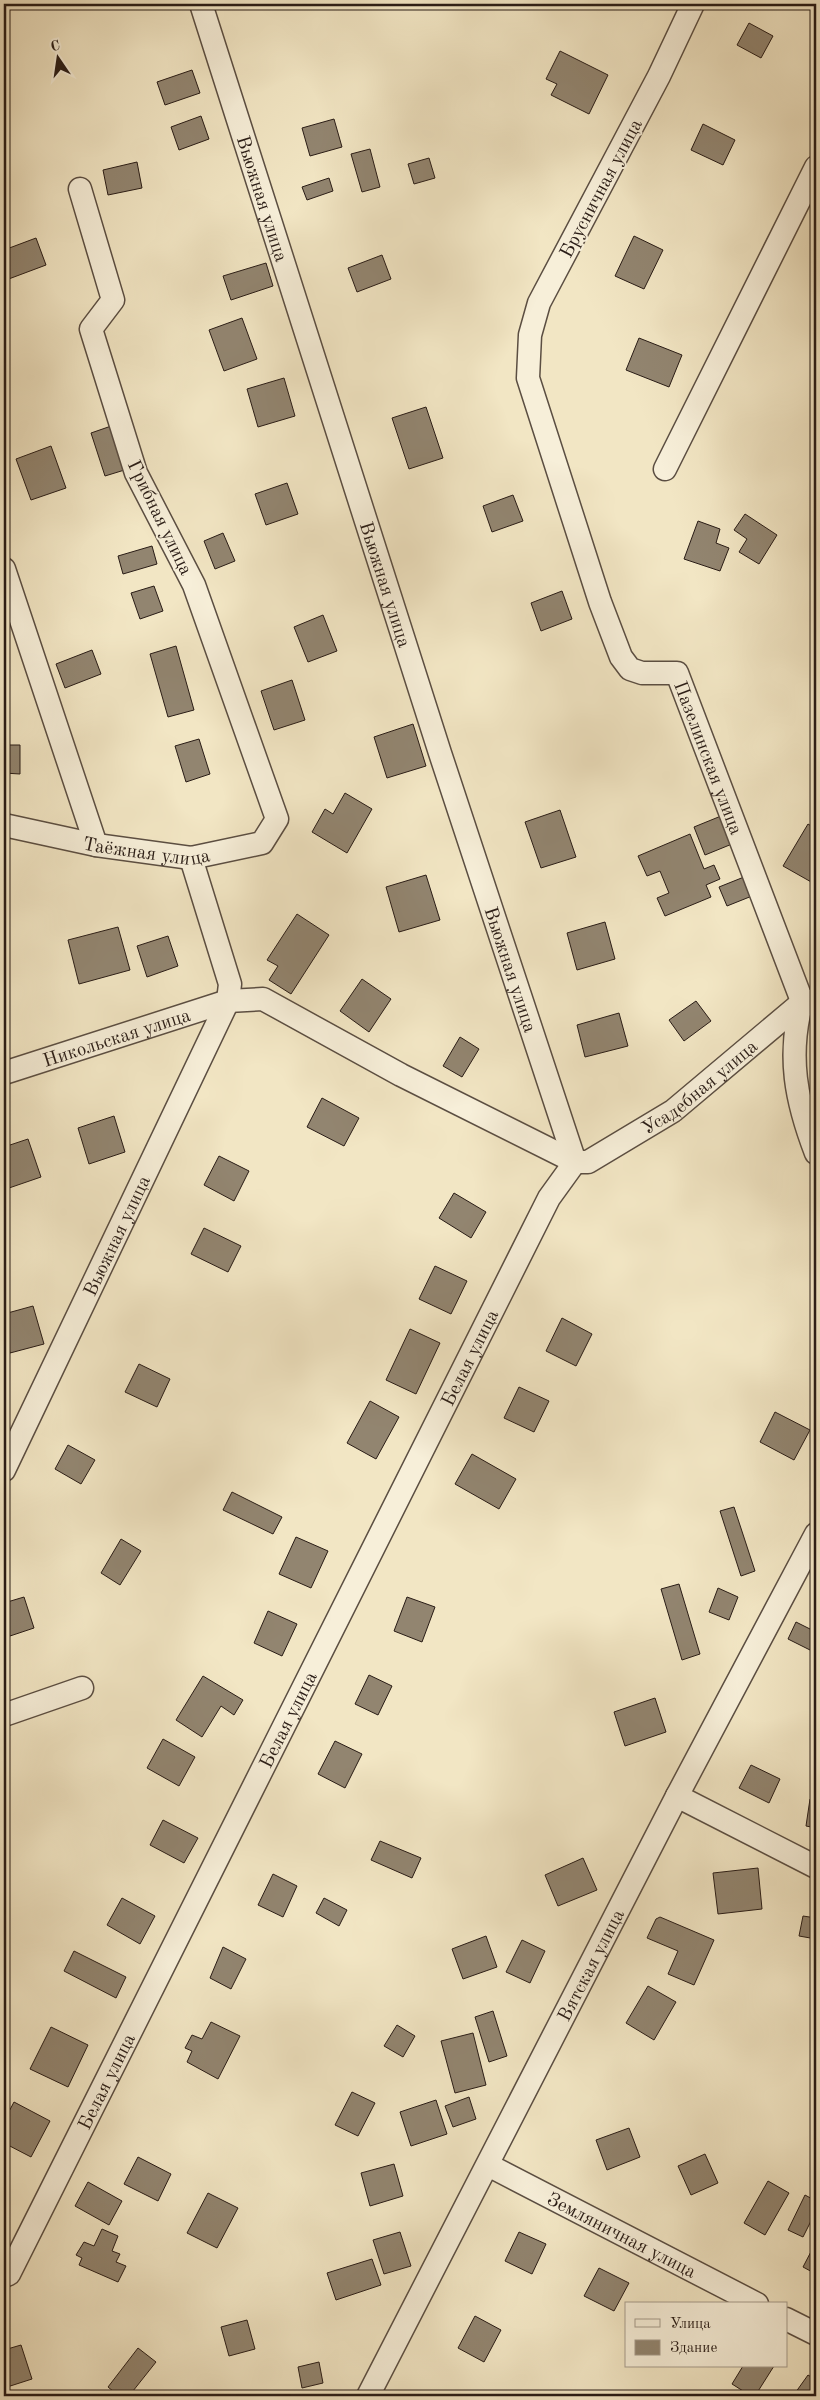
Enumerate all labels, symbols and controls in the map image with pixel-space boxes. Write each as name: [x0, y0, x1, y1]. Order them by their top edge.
north arrow: [32, 32, 82, 82]
text: С: [49, 38, 61, 54]
street label: Брусничная улица: [558, 116, 647, 262]
street label: Вьюжная улица: [232, 134, 290, 265]
street label: Грибная улица: [123, 458, 195, 579]
street label: Вьюжная улица: [355, 520, 413, 651]
street label: Пазелинская улица: [669, 679, 745, 838]
street label: Таёжная улица: [81, 835, 213, 870]
street label: Вьюжная улица: [479, 905, 539, 1036]
street label: Никольская улица: [41, 1007, 194, 1072]
street label: Усадебная улица: [639, 1037, 762, 1139]
street label: Вьюжная улица: [82, 1173, 155, 1300]
street label: Белая улица: [439, 1307, 504, 1410]
street label: Белая улица: [258, 1669, 322, 1772]
street label: Вятская улица: [556, 1906, 629, 2025]
street label: Белая улица: [76, 2031, 140, 2134]
street label: Земляничная улица: [543, 2190, 699, 2283]
legend: [625, 2302, 788, 2368]
text: Улица: [670, 2317, 711, 2332]
text: Здание: [670, 2341, 717, 2356]

